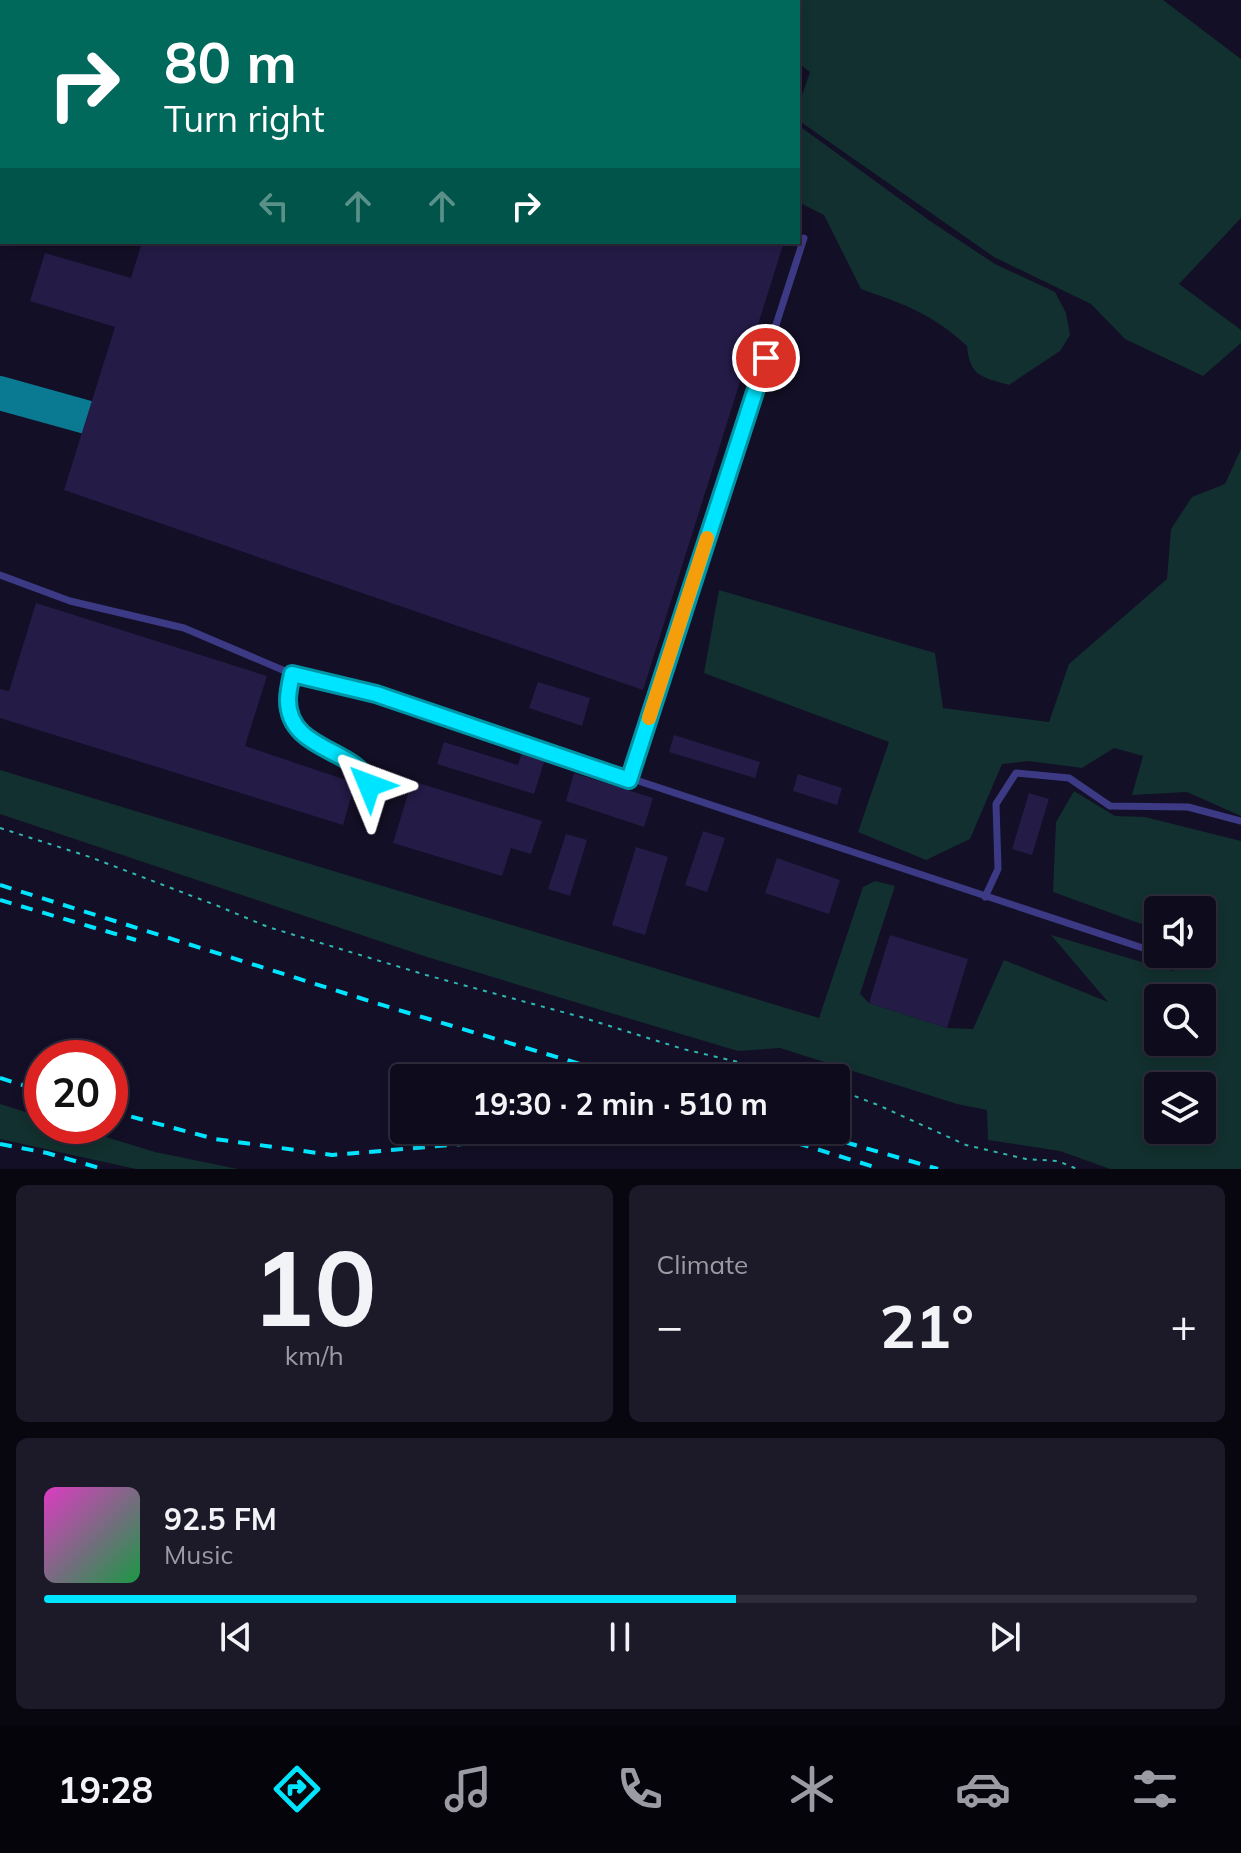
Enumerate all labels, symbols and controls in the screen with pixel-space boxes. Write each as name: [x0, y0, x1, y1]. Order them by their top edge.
text: 80 m: [164, 27, 297, 97]
icon: right: [32, 32, 136, 136]
text: Turn right: [164, 96, 325, 141]
icon: left: [252, 184, 296, 228]
icon: ahead: [336, 184, 380, 228]
icon: ahead: [420, 184, 464, 228]
icon: right: [504, 184, 548, 228]
pin: [732, 324, 800, 392]
icon: arrive: [744, 336, 788, 380]
position arrow: [327, 743, 411, 827]
map controls: [1144, 896, 1216, 1144]
button: sound: [1144, 896, 1216, 968]
button: search: [1144, 984, 1216, 1056]
speed limit sign: 20: [24, 1040, 128, 1144]
button: layers: [1144, 1072, 1216, 1144]
text: 19:30 · 2 min · 510 m: [472, 1085, 768, 1123]
text: 10: [252, 1221, 377, 1352]
text: Climate: [657, 1248, 748, 1281]
text: 21°: [879, 1288, 974, 1363]
text: −: [657, 1298, 683, 1353]
text: +: [1171, 1298, 1197, 1353]
text: km/h: [285, 1339, 344, 1372]
text: 92.5 FM: [164, 1500, 277, 1538]
text: Music: [164, 1538, 233, 1571]
icon: previous: [214, 1615, 258, 1659]
icon: pause: [598, 1615, 642, 1659]
icon: next: [983, 1615, 1027, 1659]
icon: directions: [269, 1761, 325, 1817]
icon: music: [440, 1761, 496, 1817]
icon: phone: [612, 1761, 668, 1817]
icon: climate: [784, 1761, 840, 1817]
icon: car: [955, 1761, 1011, 1817]
icon: filters: [1127, 1761, 1183, 1817]
text: 19:28: [58, 1767, 153, 1812]

